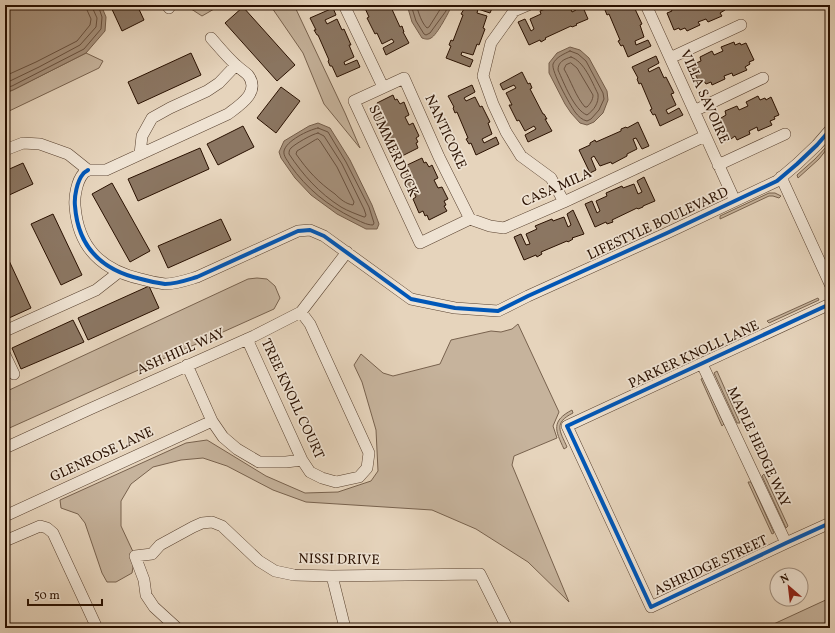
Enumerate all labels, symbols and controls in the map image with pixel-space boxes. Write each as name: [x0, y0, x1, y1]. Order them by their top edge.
street label: VILLA SAVOIRE: [675, 47, 733, 147]
street label: NANTICOKE: [419, 92, 471, 172]
street label: SUMMERDUCK: [363, 102, 423, 201]
street label: CASA MILA: [519, 164, 595, 212]
street label: LIFESTYLE BOULEVARD: [584, 183, 732, 265]
street label: PARKER KNOLL LANE: [626, 316, 762, 394]
street label: ASH HILL WAY: [134, 324, 228, 380]
street label: TREE KNOLL COURT: [256, 336, 328, 462]
street label: MAPLE HEDGE WAY: [722, 384, 794, 510]
street label: GLENROSE LANE: [47, 423, 157, 487]
street label: ASHRIDGE STREET: [651, 531, 771, 601]
street label: NISSI DRIVE: [298, 550, 380, 570]
north arrow: [769, 567, 809, 607]
text: N: [778, 571, 792, 588]
scale bar: [28, 581, 102, 607]
text: 50 m: [34, 588, 60, 604]

